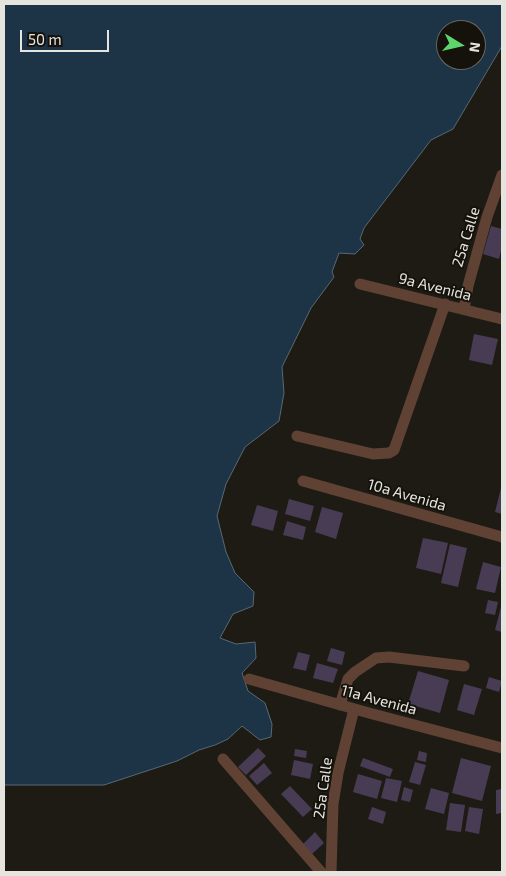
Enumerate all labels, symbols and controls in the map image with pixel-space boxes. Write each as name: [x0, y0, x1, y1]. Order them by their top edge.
scale bar: [22, 20, 111, 52]
north arrow: [436, 20, 486, 70]
text: 50 m: [28, 30, 62, 48]
text: N: [466, 41, 485, 54]
street label: 25a Calle: [448, 205, 484, 269]
street label: 9a Avenida: [397, 269, 473, 305]
street label: 10a Avenida: [366, 475, 448, 515]
street label: 11a Avenida: [339, 681, 419, 719]
street label: 25a Calle: [310, 756, 336, 820]

